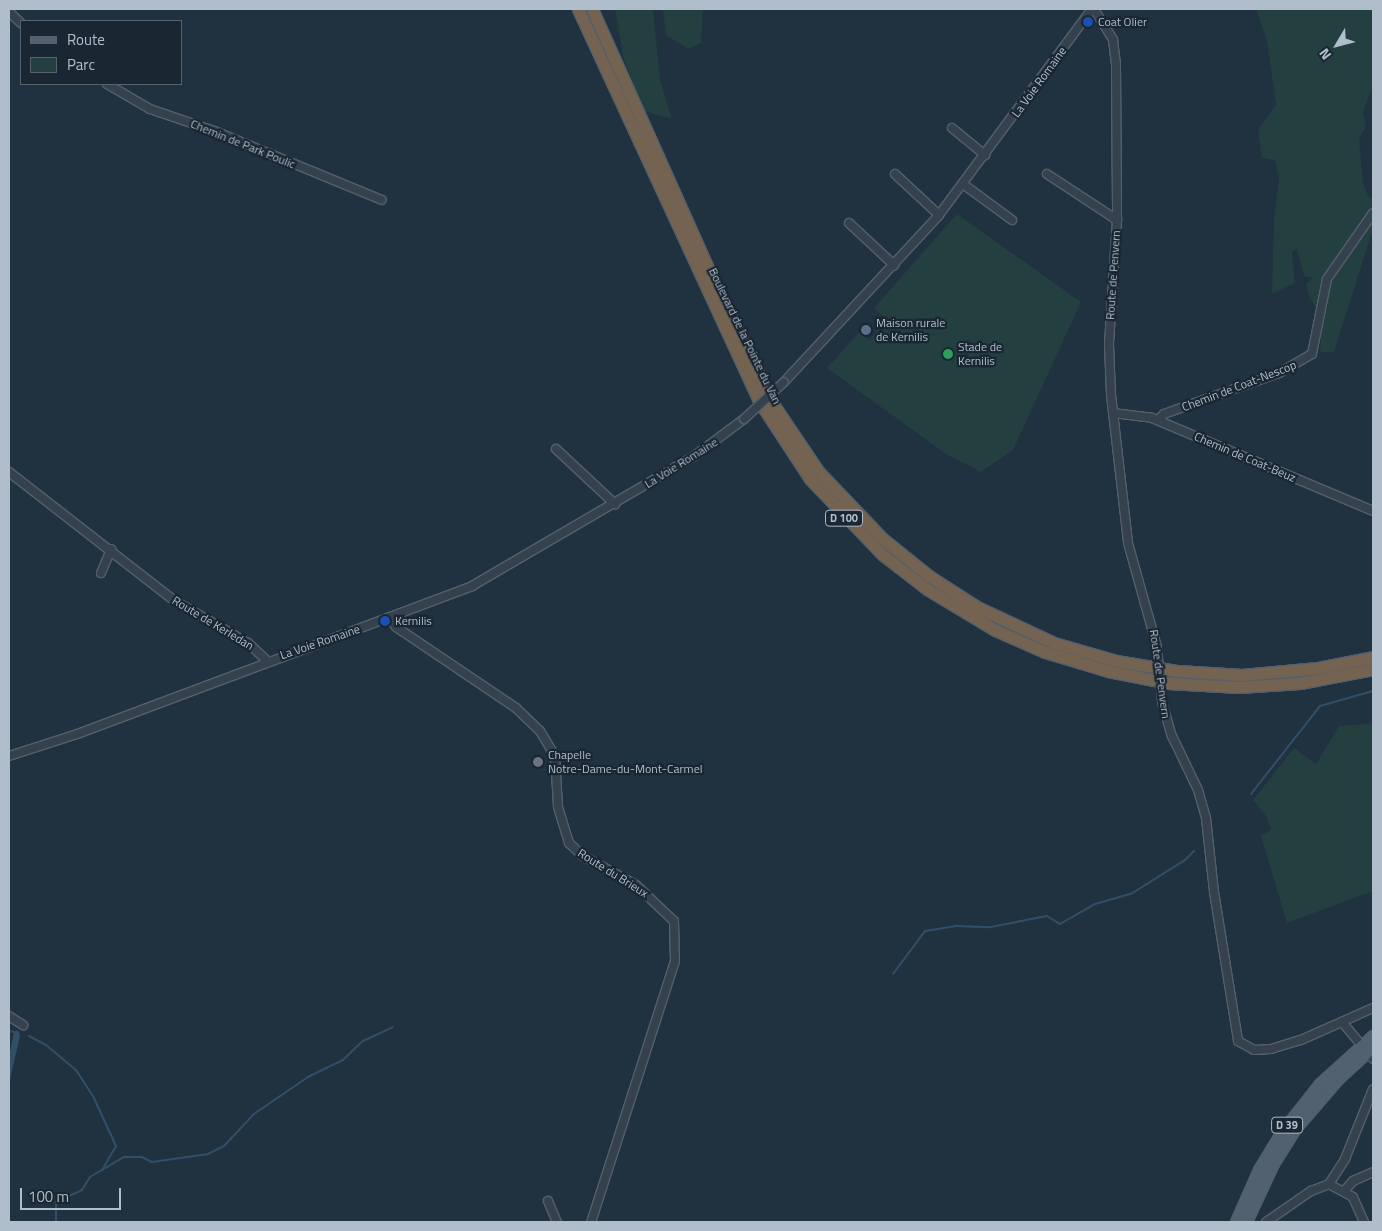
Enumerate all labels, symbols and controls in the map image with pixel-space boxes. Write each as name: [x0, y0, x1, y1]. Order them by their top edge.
place label: Coat Olier: [1098, 15, 1147, 29]
marker: Coat Olier: [1082, 16, 1094, 28]
legend: [20, 20, 182, 85]
north arrow: [1312, 20, 1362, 70]
text: Route: [67, 28, 105, 51]
street label: La Voie Romaine: [1009, 44, 1069, 120]
text: N: [1313, 44, 1336, 65]
text: Parc: [67, 53, 95, 76]
street label: Chemin de Park Poulic: [188, 116, 298, 172]
street label: Route de Penvern: [1103, 230, 1123, 320]
street label: Boulevard de la Pointe du Van: [706, 266, 784, 406]
place label: Maison rurale de Kernilis: [876, 316, 945, 344]
marker: Maison rurale de Kernilis: [860, 324, 872, 336]
place label: Stade de Kernilis: [958, 340, 1002, 368]
marker: Stade de Kernilis: [942, 348, 954, 360]
street label: Chemin de Coat-Nescop: [1180, 358, 1298, 414]
street label: Chemin de Coat-Beuz: [1192, 429, 1298, 485]
street label: La Voie Romaine: [642, 435, 720, 491]
road number: D 100: [824, 509, 864, 526]
street label: Route de Kerledan: [170, 593, 256, 653]
place label: Kernilis: [395, 614, 432, 628]
marker: Kernilis: [379, 615, 391, 627]
street label: La Voie Romaine: [278, 622, 362, 662]
street label: Route de Penvern: [1147, 629, 1173, 719]
place label: Chapelle Notre-Dame-du-Mont-Carmel: [548, 748, 702, 776]
marker: Chapelle Notre-Dame-du-Mont-Carmel: [532, 756, 544, 768]
street label: Route du Brieux: [575, 846, 651, 900]
road number: D 39: [1271, 1116, 1303, 1134]
scale bar: [22, 1178, 124, 1210]
text: 100 m: [28, 1185, 69, 1208]

